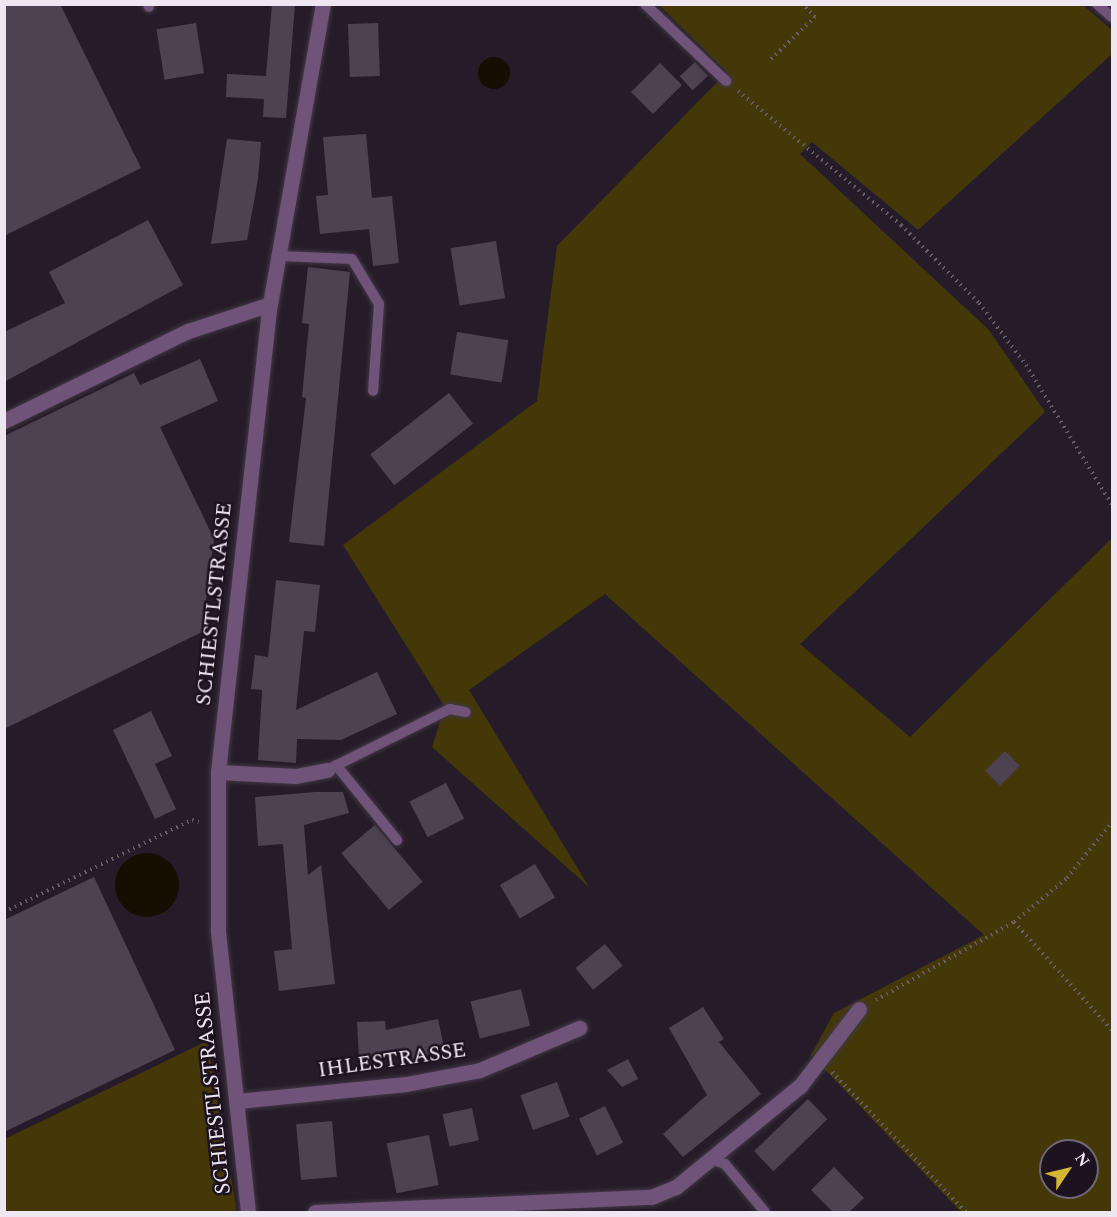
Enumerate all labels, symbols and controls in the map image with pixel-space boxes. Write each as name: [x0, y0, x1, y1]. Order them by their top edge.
street label: SCHIESTLSTRASSE: [190, 501, 238, 707]
street label: SCHIESTLSTRASSE: [189, 990, 237, 1196]
street label: IHLESTRASSE: [316, 1037, 468, 1083]
north arrow: [1039, 1139, 1099, 1199]
text: N: [1069, 1148, 1096, 1172]

